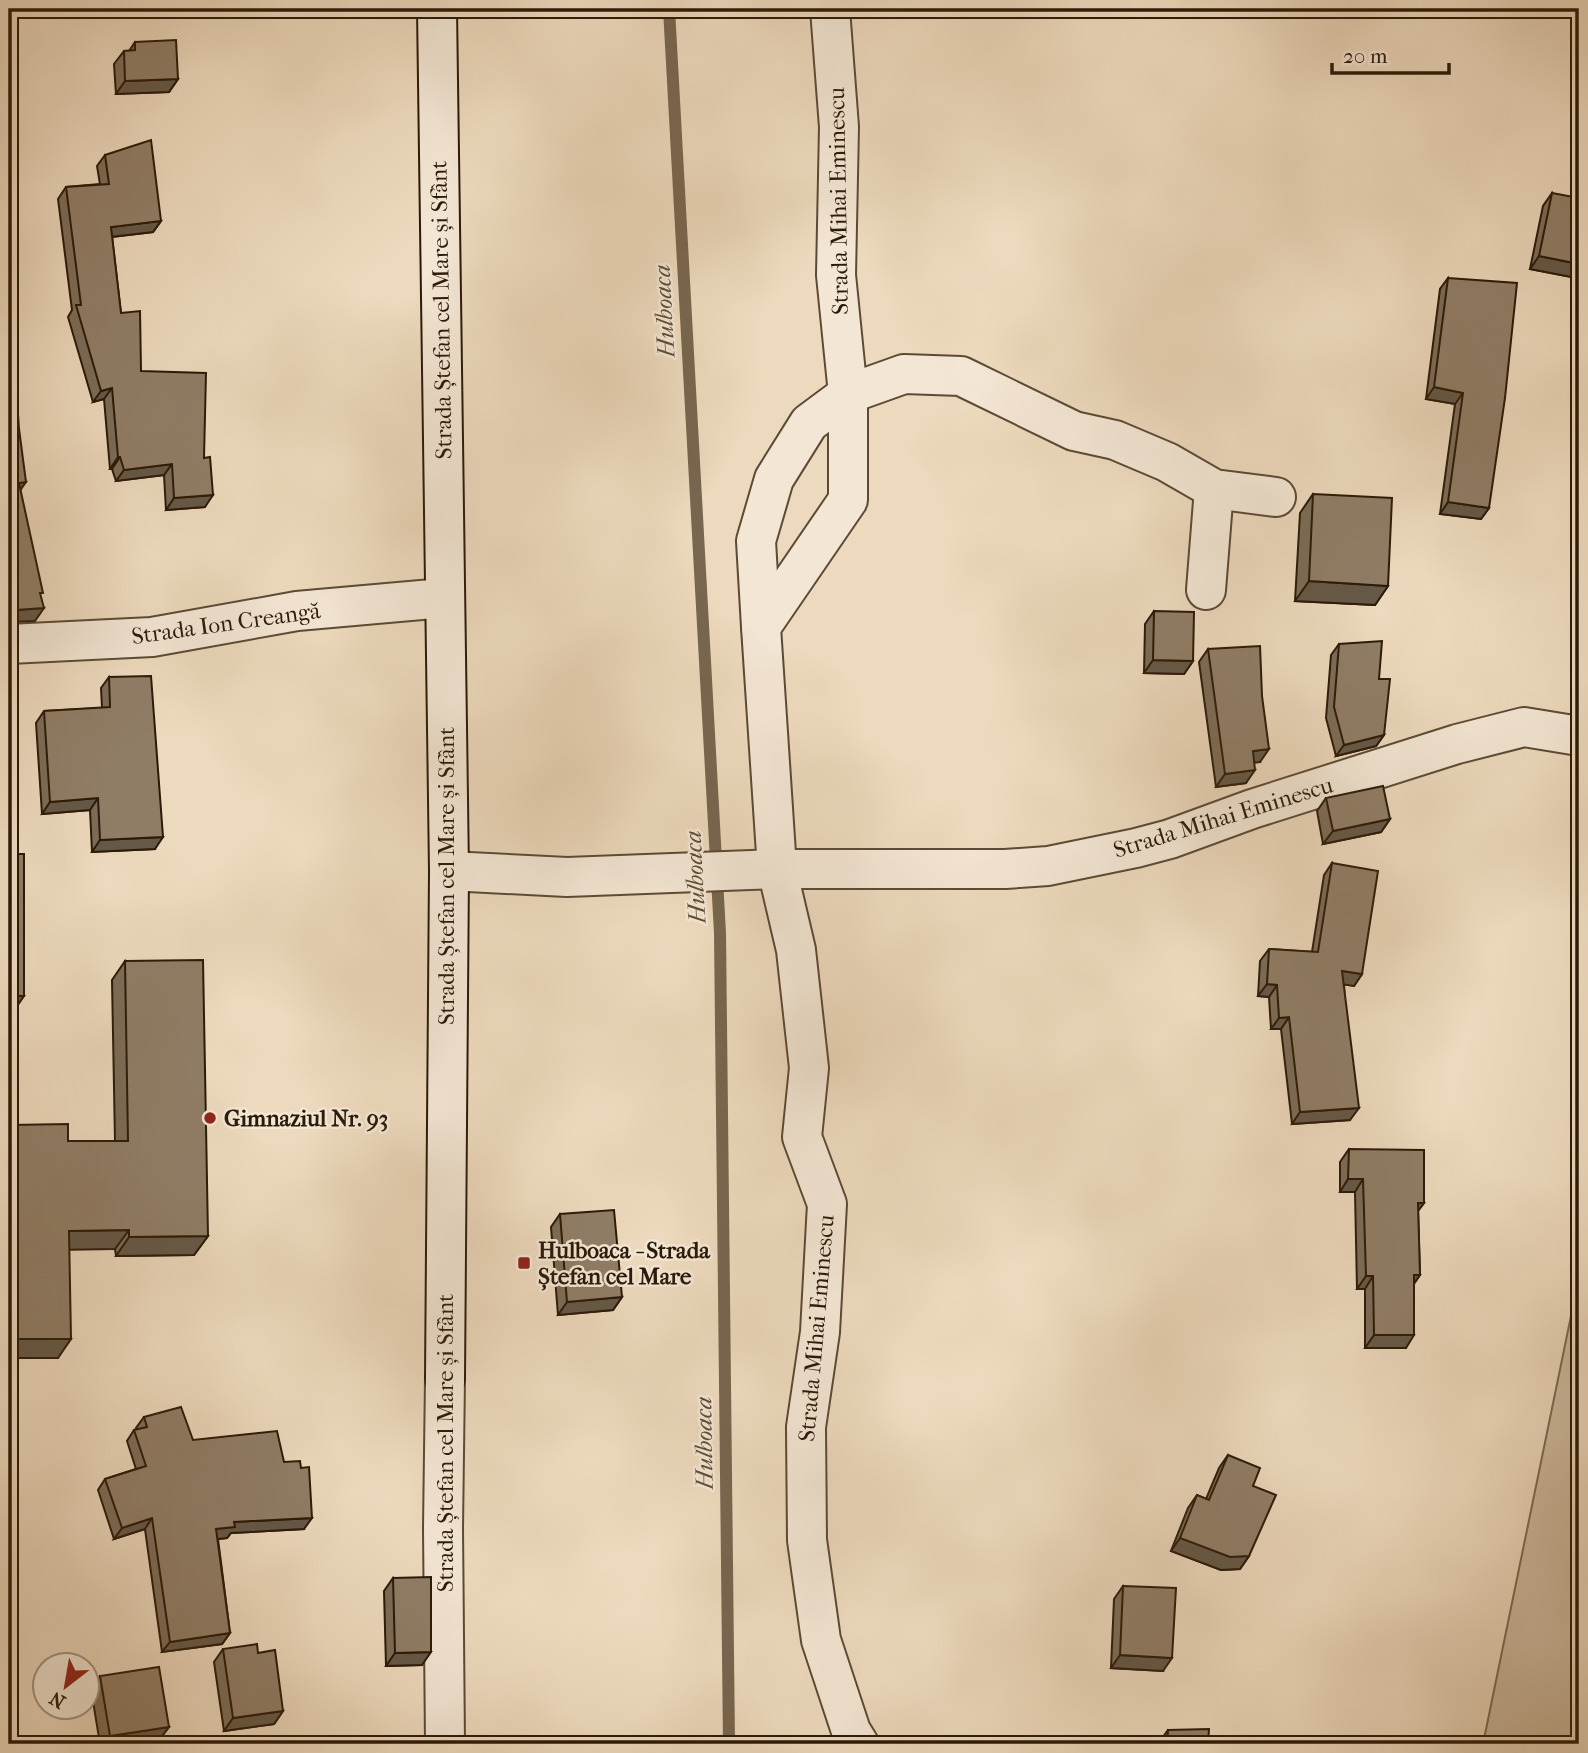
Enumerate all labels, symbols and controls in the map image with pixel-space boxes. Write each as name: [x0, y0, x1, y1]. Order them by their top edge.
scale bar: [1332, 32, 1450, 76]
text: 20 m: [1343, 44, 1388, 68]
street label: Strada Mihai Eminescu: [823, 87, 854, 315]
street label: Strada Ștefan cel Mare și Sfânt: [425, 160, 458, 460]
water label: Hulboaca: [648, 264, 680, 359]
street label: Strada Ion Creangă: [130, 597, 323, 650]
street label: Strada Ștefan cel Mare și Sfânt: [433, 727, 460, 1025]
street label: Strada Mihai Eminescu: [1110, 771, 1336, 864]
water label: Hulboaca: [679, 830, 711, 925]
place label: Gimnaziul Nr. 93: [224, 1105, 388, 1132]
marker: Gimnaziul Nr. 93: [202, 1110, 218, 1126]
street label: Strada Mihai Eminescu: [793, 1213, 840, 1443]
place label: Hulboaca - Strada Ștefan cel Mare: [538, 1237, 711, 1291]
marker: Hulboaca - Strada Ștefan cel Mare: [516, 1255, 532, 1271]
street label: Strada Ștefan cel Mare și Sfânt: [432, 1294, 459, 1592]
water label: Hulboaca: [689, 1396, 719, 1491]
north arrow: [32, 1652, 102, 1722]
text: N: [45, 1686, 70, 1713]

